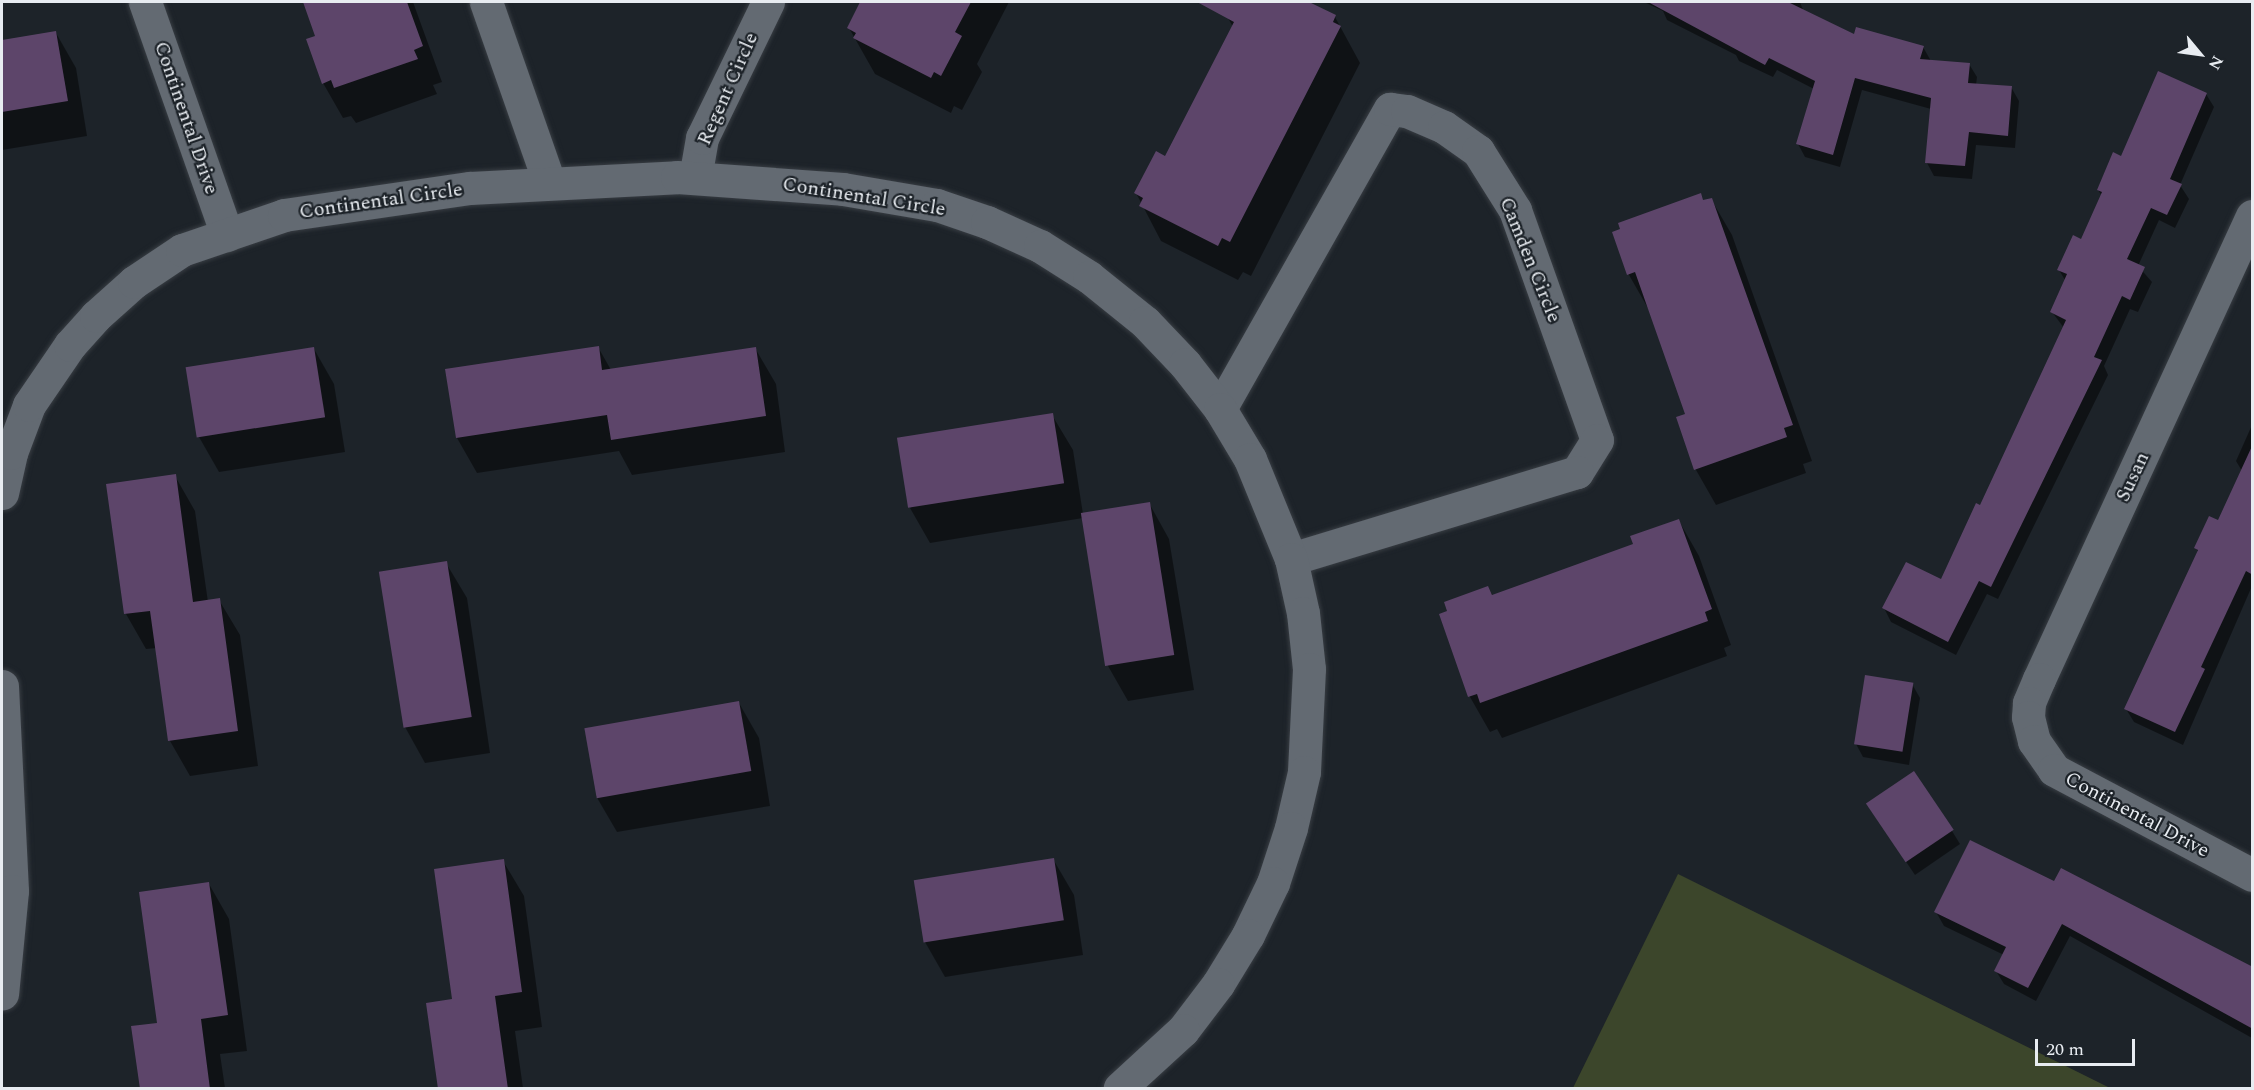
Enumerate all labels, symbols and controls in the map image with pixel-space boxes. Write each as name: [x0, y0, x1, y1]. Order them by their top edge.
north arrow: [2170, 24, 2230, 84]
street label: Regent Circle: [692, 29, 764, 149]
street label: Continental Drive: [149, 39, 223, 197]
text: N: [2202, 51, 2229, 74]
street label: Continental Circle: [781, 172, 947, 222]
street label: Continental Circle: [298, 178, 464, 224]
street label: Camden Circle: [1494, 194, 1566, 326]
street label: Susan: [2111, 448, 2155, 506]
street label: Continental Drive: [2061, 767, 2213, 863]
scale bar: [2038, 1027, 2138, 1065]
text: 20 m: [2046, 1036, 2084, 1063]

